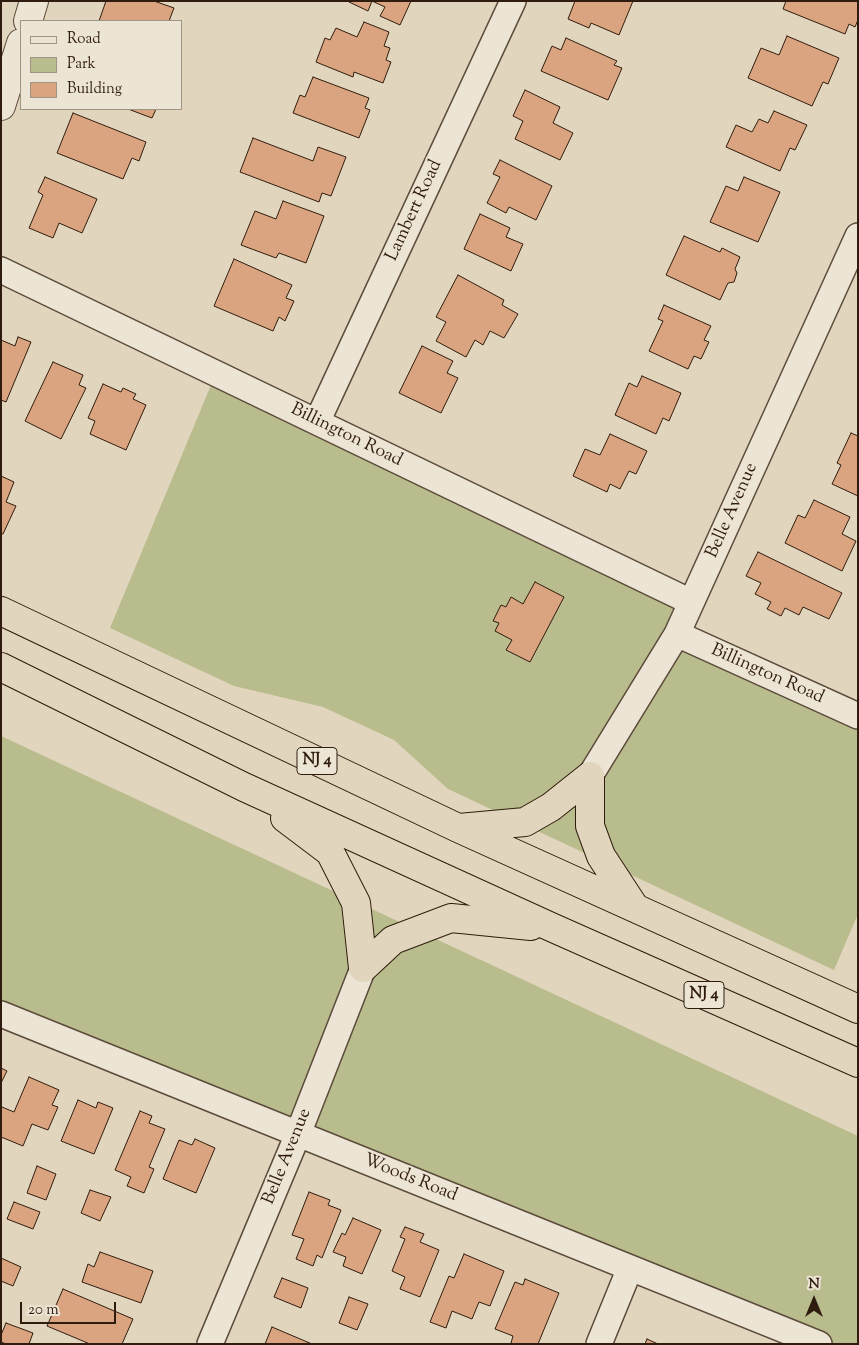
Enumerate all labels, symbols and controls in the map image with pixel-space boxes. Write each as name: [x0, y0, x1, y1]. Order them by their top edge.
legend: [20, 20, 182, 110]
text: Road: [67, 29, 101, 50]
text: Park: [67, 54, 96, 75]
text: Building: [67, 79, 122, 100]
street label: Lambert Road: [382, 157, 448, 265]
street label: Billington Road: [287, 400, 405, 472]
street label: Belle Avenue: [702, 460, 764, 562]
street label: Billington Road: [707, 640, 827, 710]
road number: NJ 4: [297, 748, 337, 774]
road number: NJ 4: [684, 982, 724, 1008]
street label: Belle Avenue: [259, 1106, 317, 1208]
street label: Woods Road: [360, 1150, 460, 1208]
north arrow: [789, 1275, 839, 1325]
text: N: [808, 1275, 820, 1295]
scale bar: [22, 1292, 119, 1324]
text: 20 m: [28, 1300, 59, 1321]

